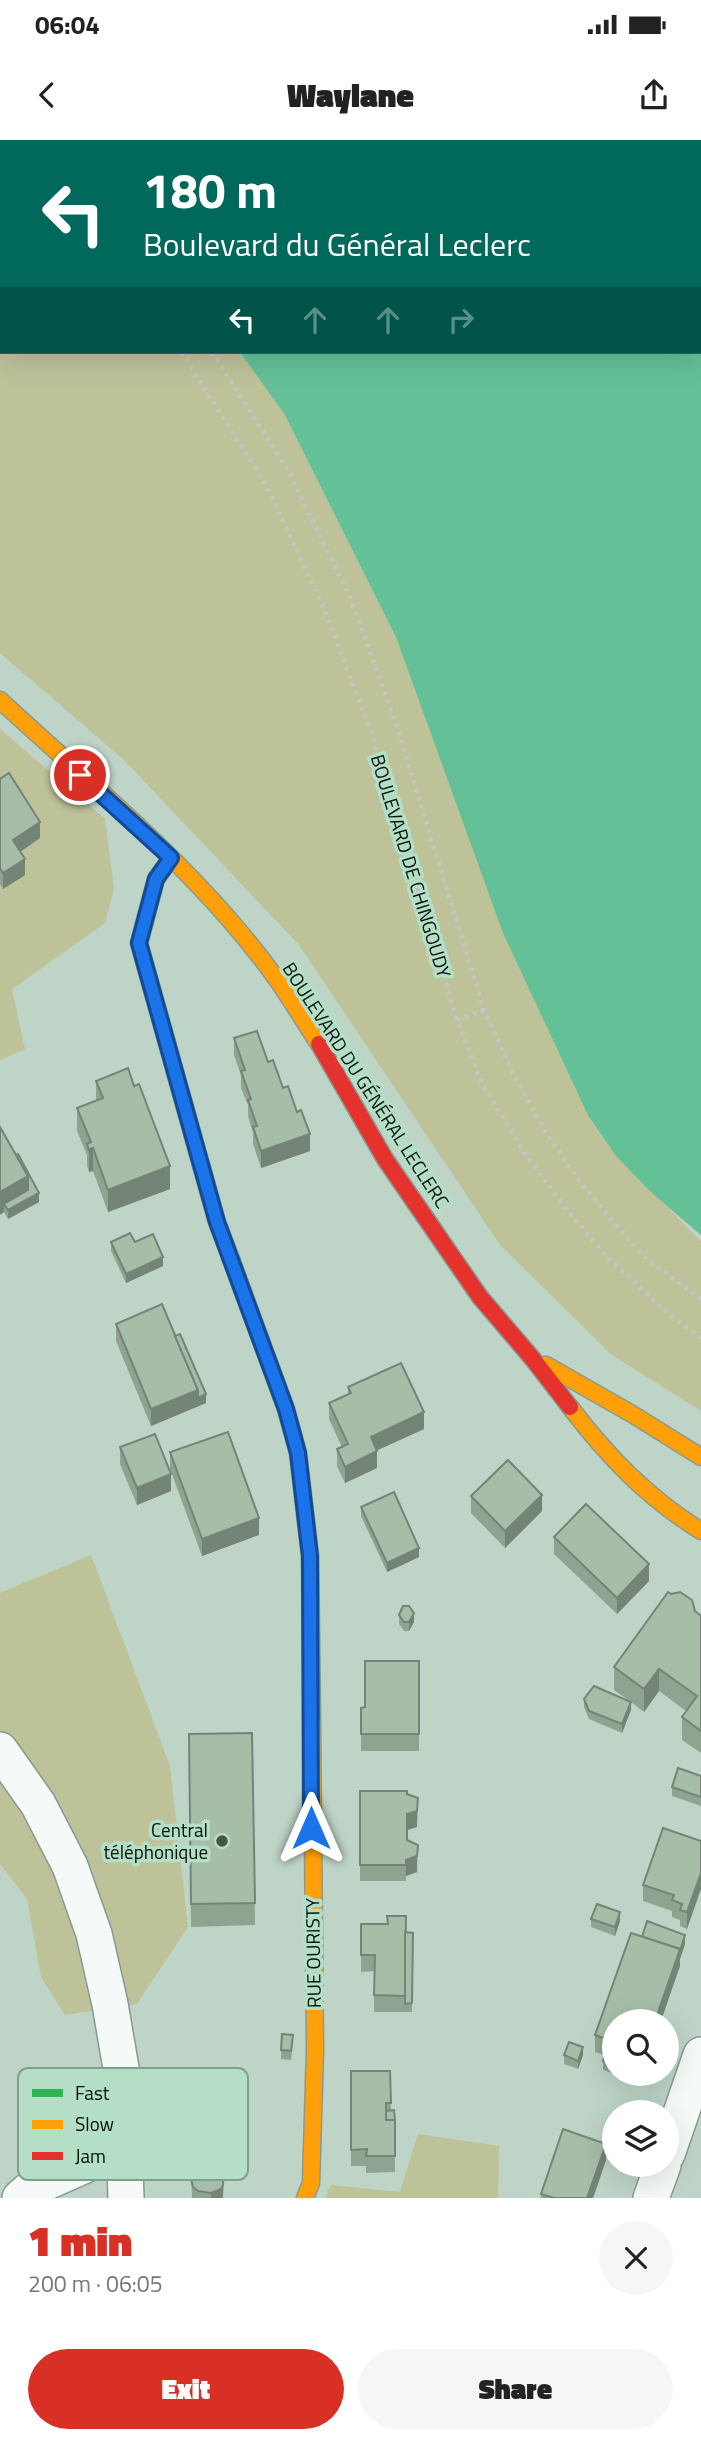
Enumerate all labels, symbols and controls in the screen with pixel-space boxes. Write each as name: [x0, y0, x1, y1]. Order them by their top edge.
text: 06:04: [35, 5, 100, 44]
text: Waylane: [287, 71, 414, 119]
icon: back: [28, 76, 66, 114]
icon: share: [635, 76, 673, 114]
text: 180 m: [143, 152, 277, 227]
icon: left: [28, 168, 119, 259]
text: Boulevard du Général Leclerc: [143, 220, 531, 268]
icon: left: [223, 301, 261, 339]
icon: ahead: [296, 301, 334, 339]
icon: ahead: [369, 301, 407, 339]
icon: right: [442, 301, 480, 339]
pin: [50, 745, 110, 805]
street label: BOULEVARD DE CHINGOUDY: [364, 751, 460, 982]
icon: arrive: [61, 756, 99, 794]
street label: BOULEVARD DU GÉNÉRAL LECLERC: [276, 956, 457, 1213]
position arrow: [274, 1791, 348, 1865]
place label: Central téléphonique: [103, 1815, 208, 1866]
marker: Central téléphonique: [214, 1833, 230, 1849]
street label: RUE OURISTY: [297, 1897, 328, 2008]
map controls: [602, 2009, 679, 2177]
button: search: [602, 2009, 679, 2086]
legend: [18, 2068, 248, 2180]
text: Fast: [75, 2078, 110, 2107]
button: layers: [602, 2100, 679, 2177]
text: Slow: [75, 2109, 114, 2138]
text: Jam: [75, 2141, 106, 2170]
text: 1 min: [28, 2208, 132, 2272]
button: close: [599, 2221, 673, 2295]
text: 200 m · 06:05: [28, 2266, 163, 2301]
button: Exit: [28, 2349, 344, 2429]
button: Share: [358, 2349, 673, 2429]

